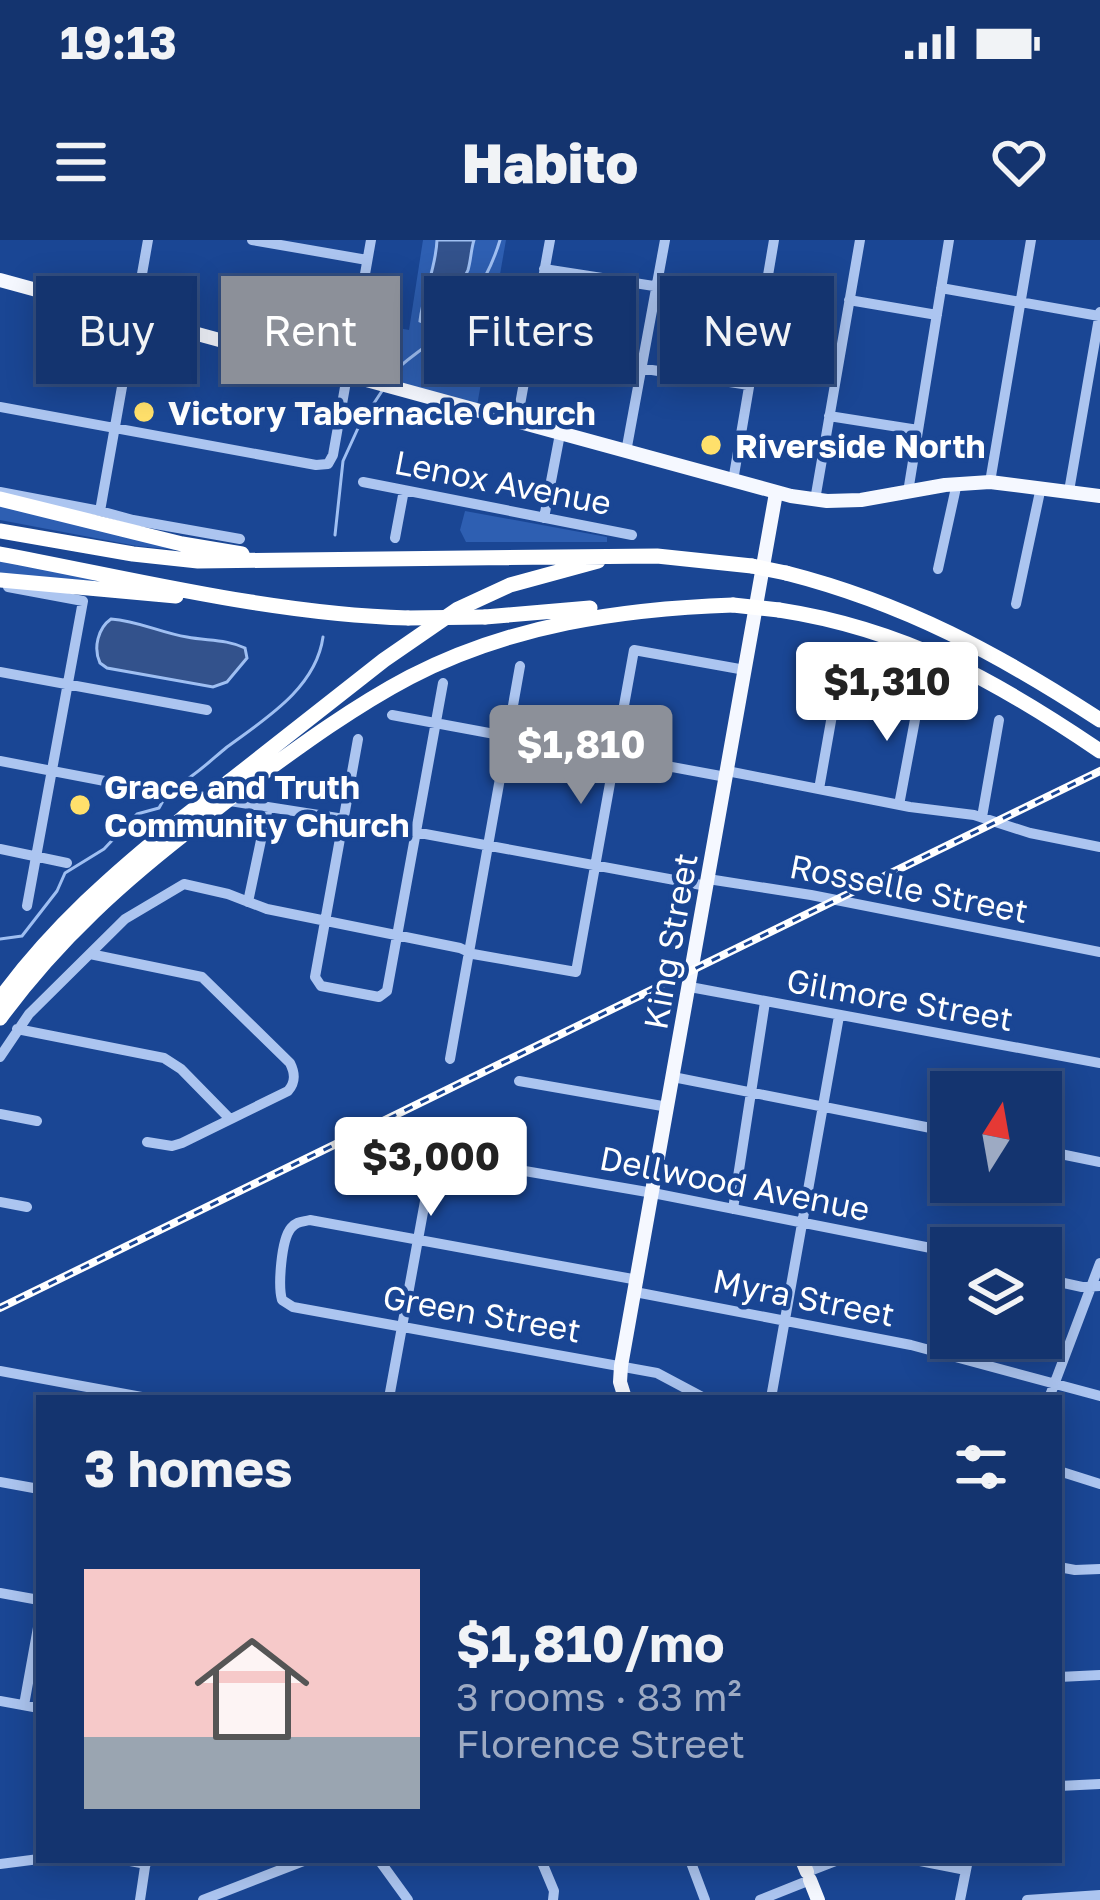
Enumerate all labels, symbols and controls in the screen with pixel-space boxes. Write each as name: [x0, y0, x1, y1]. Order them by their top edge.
text: 19:13: [60, 15, 177, 69]
icon: menu: [48, 129, 114, 195]
icon: heart: [986, 129, 1052, 195]
text: Habito: [462, 130, 638, 195]
chip: Buy: [36, 276, 197, 384]
chip: Rent: [221, 276, 400, 384]
chip: Filters: [424, 276, 636, 384]
chip: New: [660, 276, 834, 384]
place label: Victory Tabernacle Church: [168, 393, 596, 432]
marker: Victory Tabernacle Church: [131, 399, 157, 425]
place label: Riverside North: [735, 426, 986, 465]
marker: Riverside North: [698, 432, 724, 458]
street label: Lenox Avenue: [391, 442, 615, 522]
pin: $1,310: [789, 642, 985, 744]
text: $1,310: [823, 657, 951, 704]
pin: $1,810: [483, 705, 679, 807]
text: $1,810: [516, 720, 646, 767]
place label: Grace and Truth Community Church: [104, 767, 410, 844]
marker: Grace and Truth Community Church: [67, 792, 93, 818]
street label: Rosselle Street: [787, 846, 1031, 930]
street label: King Street: [635, 850, 705, 1032]
street label: Gilmore Street: [784, 960, 1016, 1038]
north arrow: [930, 1071, 1062, 1203]
map controls: [930, 1071, 1062, 1359]
pin: $3,000: [333, 1117, 529, 1219]
text: $3,000: [362, 1132, 500, 1179]
street label: Dellwood Avenue: [597, 1138, 873, 1228]
button: layers: [930, 1227, 1062, 1359]
street label: Myra Street: [710, 1260, 898, 1334]
street label: Green Street: [380, 1276, 584, 1350]
icon: filters: [948, 1434, 1014, 1500]
text: 3 homes: [84, 1437, 293, 1498]
text: $1,810/mo: [456, 1612, 725, 1673]
icon: home: [180, 1617, 324, 1761]
text: 3 rooms · 83 m²: [456, 1673, 741, 1720]
text: Florence Street: [456, 1720, 745, 1767]

